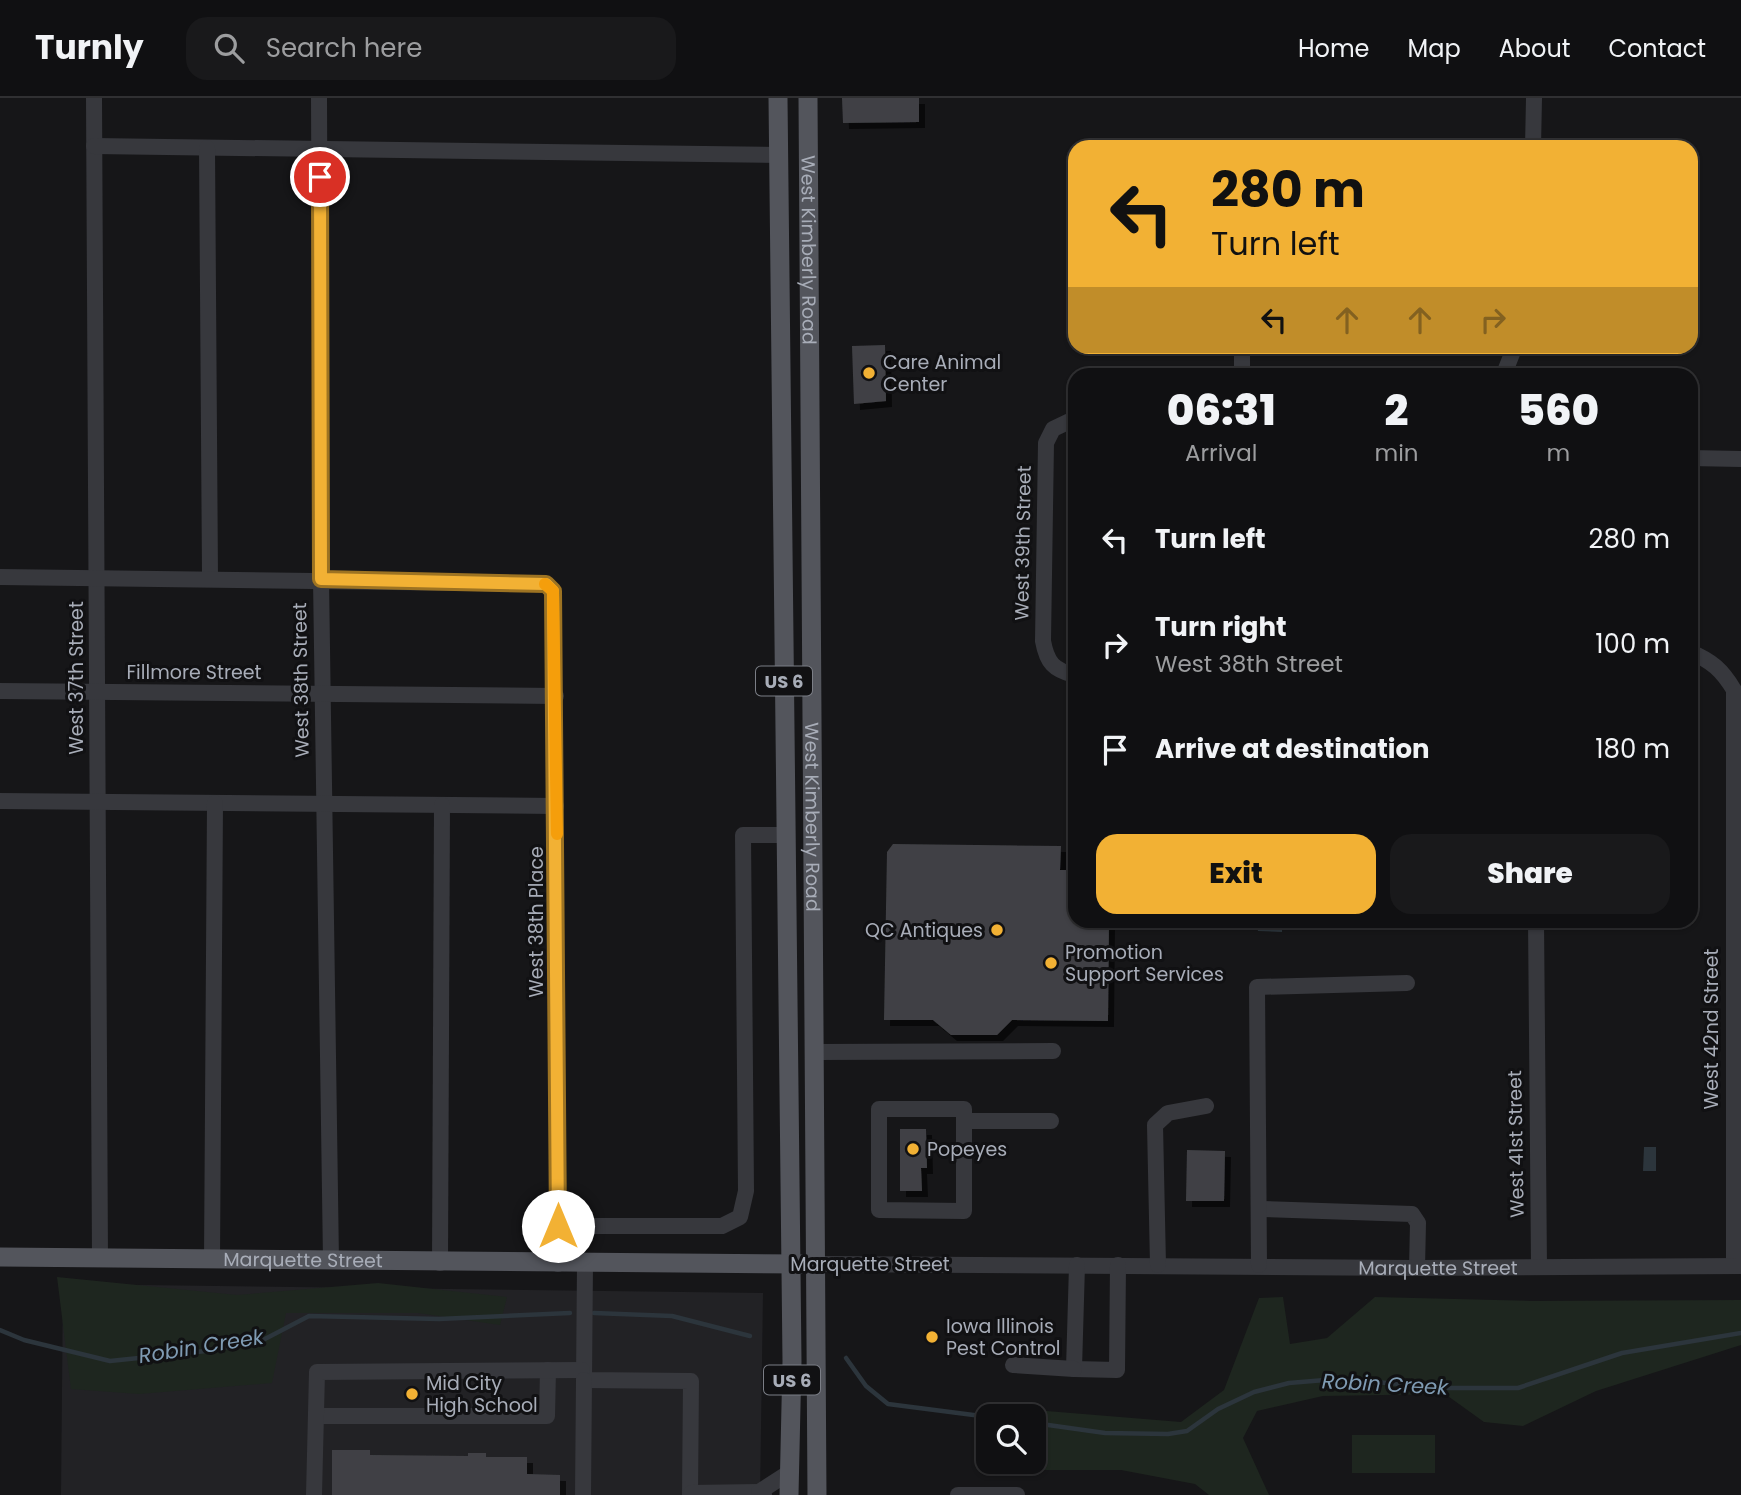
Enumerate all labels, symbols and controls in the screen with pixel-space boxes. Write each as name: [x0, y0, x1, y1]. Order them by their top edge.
search box: [186, 17, 676, 80]
text: Turnly: [35, 24, 144, 71]
icon: search: [210, 29, 248, 67]
text: Search here: [266, 30, 422, 66]
text: Home: [1298, 32, 1370, 65]
text: Map: [1408, 32, 1461, 65]
text: About: [1499, 32, 1570, 65]
text: Contact: [1608, 32, 1706, 65]
pin: [290, 147, 350, 207]
street label: West Kimberly Road: [795, 155, 823, 345]
text: 280 m: [1211, 156, 1365, 224]
icon: arrive: [301, 158, 339, 196]
icon: left: [1096, 168, 1187, 259]
text: Turn left: [1211, 221, 1340, 266]
icon: left: [1255, 301, 1293, 339]
icon: ahead: [1328, 301, 1366, 339]
icon: ahead: [1401, 301, 1439, 339]
icon: right: [1474, 301, 1512, 339]
place label: Care Animal Center: [883, 349, 1001, 398]
marker: Care Animal Center: [861, 365, 877, 381]
text: 06:31: [1167, 381, 1276, 440]
text: 2: [1385, 381, 1408, 440]
text: 560: [1517, 381, 1599, 440]
text: Arrival: [1185, 437, 1257, 469]
text: min: [1374, 437, 1419, 469]
text: m: [1546, 437, 1570, 469]
street label: West 39th Street: [1008, 465, 1038, 621]
icon: left: [1096, 521, 1134, 559]
text: Turn left: [1155, 521, 1266, 557]
text: 280 m: [1589, 521, 1670, 557]
street label: West 37th Street: [63, 601, 90, 755]
street label: West 38th Street: [286, 602, 316, 758]
text: Turn right: [1155, 609, 1287, 645]
icon: right: [1096, 626, 1134, 664]
text: 100 m: [1595, 626, 1670, 662]
text: West 38th Street: [1155, 648, 1343, 680]
street label: Fillmore Street: [127, 659, 262, 686]
road number: US 6: [756, 666, 812, 696]
street label: West Kimberly Road: [799, 722, 827, 912]
icon: arrive: [1096, 731, 1134, 769]
text: Arrive at destination: [1155, 731, 1430, 767]
text: 180 m: [1595, 731, 1670, 767]
button: Exit: [1096, 834, 1376, 914]
button: Share: [1390, 834, 1670, 914]
street label: West 38th Place: [523, 846, 550, 998]
place label: QC Antiques: [865, 917, 983, 944]
marker: QC Antiques: [989, 922, 1005, 938]
place label: Promotion Support Services: [1065, 939, 1224, 988]
street label: West 42nd Street: [1698, 949, 1725, 1109]
marker: Promotion Support Services: [1043, 955, 1059, 971]
street label: West 41st Street: [1501, 1070, 1531, 1218]
place label: Popeyes: [927, 1136, 1007, 1163]
marker: Popeyes: [905, 1141, 921, 1157]
position arrow: [521, 1189, 595, 1263]
street label: Marquette Street: [223, 1245, 383, 1274]
street label: Marquette Street: [790, 1251, 950, 1278]
street label: Marquette Street: [1358, 1254, 1518, 1282]
place label: Iowa Illinois Pest Control: [946, 1313, 1061, 1362]
water label: Robin Creek: [136, 1322, 267, 1370]
marker: Iowa Illinois Pest Control: [924, 1329, 940, 1345]
road number: US 6: [764, 1366, 820, 1394]
water label: Robin Creek: [1321, 1366, 1450, 1402]
place label: Mid City High School: [426, 1370, 538, 1419]
marker: Mid City High School: [404, 1386, 420, 1402]
map controls: [976, 1404, 1046, 1474]
button: search: [976, 1404, 1046, 1474]

